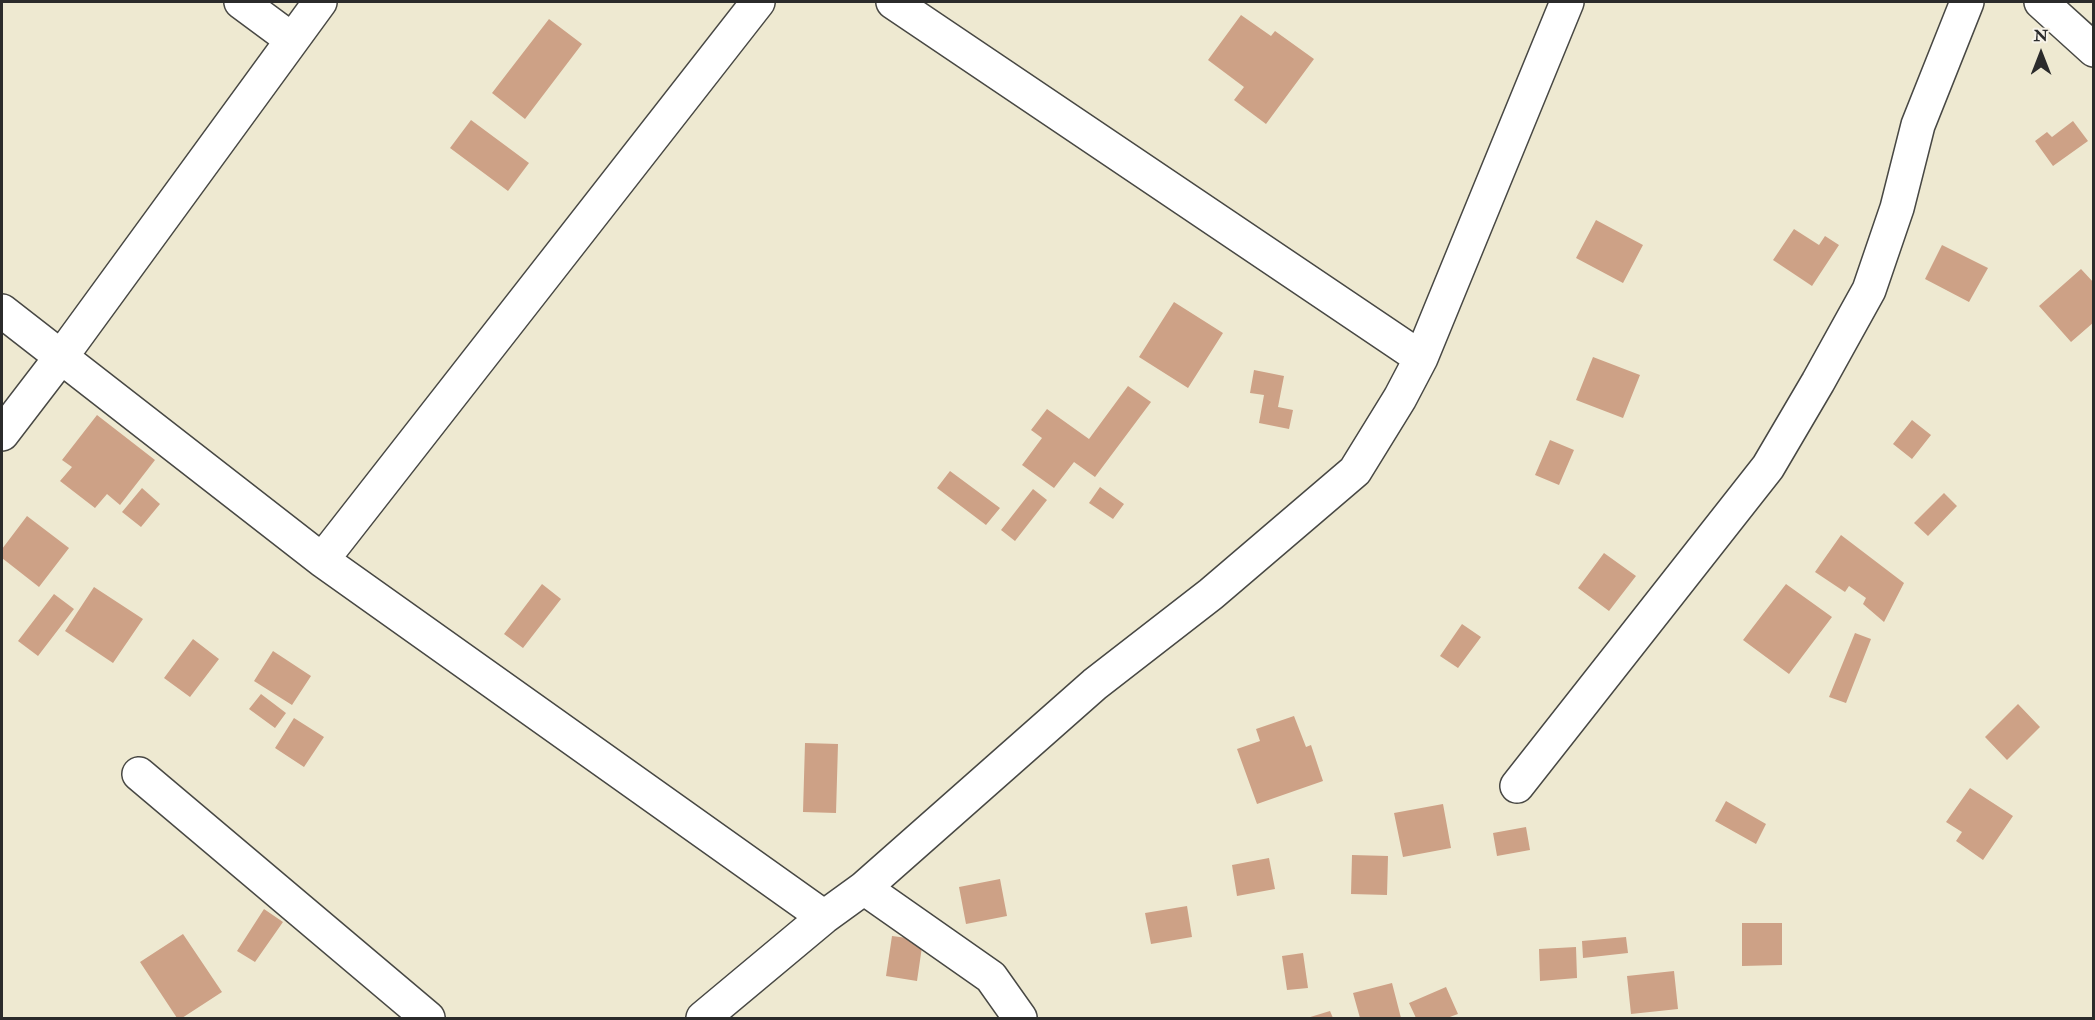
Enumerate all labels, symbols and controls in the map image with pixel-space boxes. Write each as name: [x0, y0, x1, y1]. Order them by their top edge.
north arrow: [2011, 24, 2071, 84]
text: N: [2034, 26, 2048, 46]

